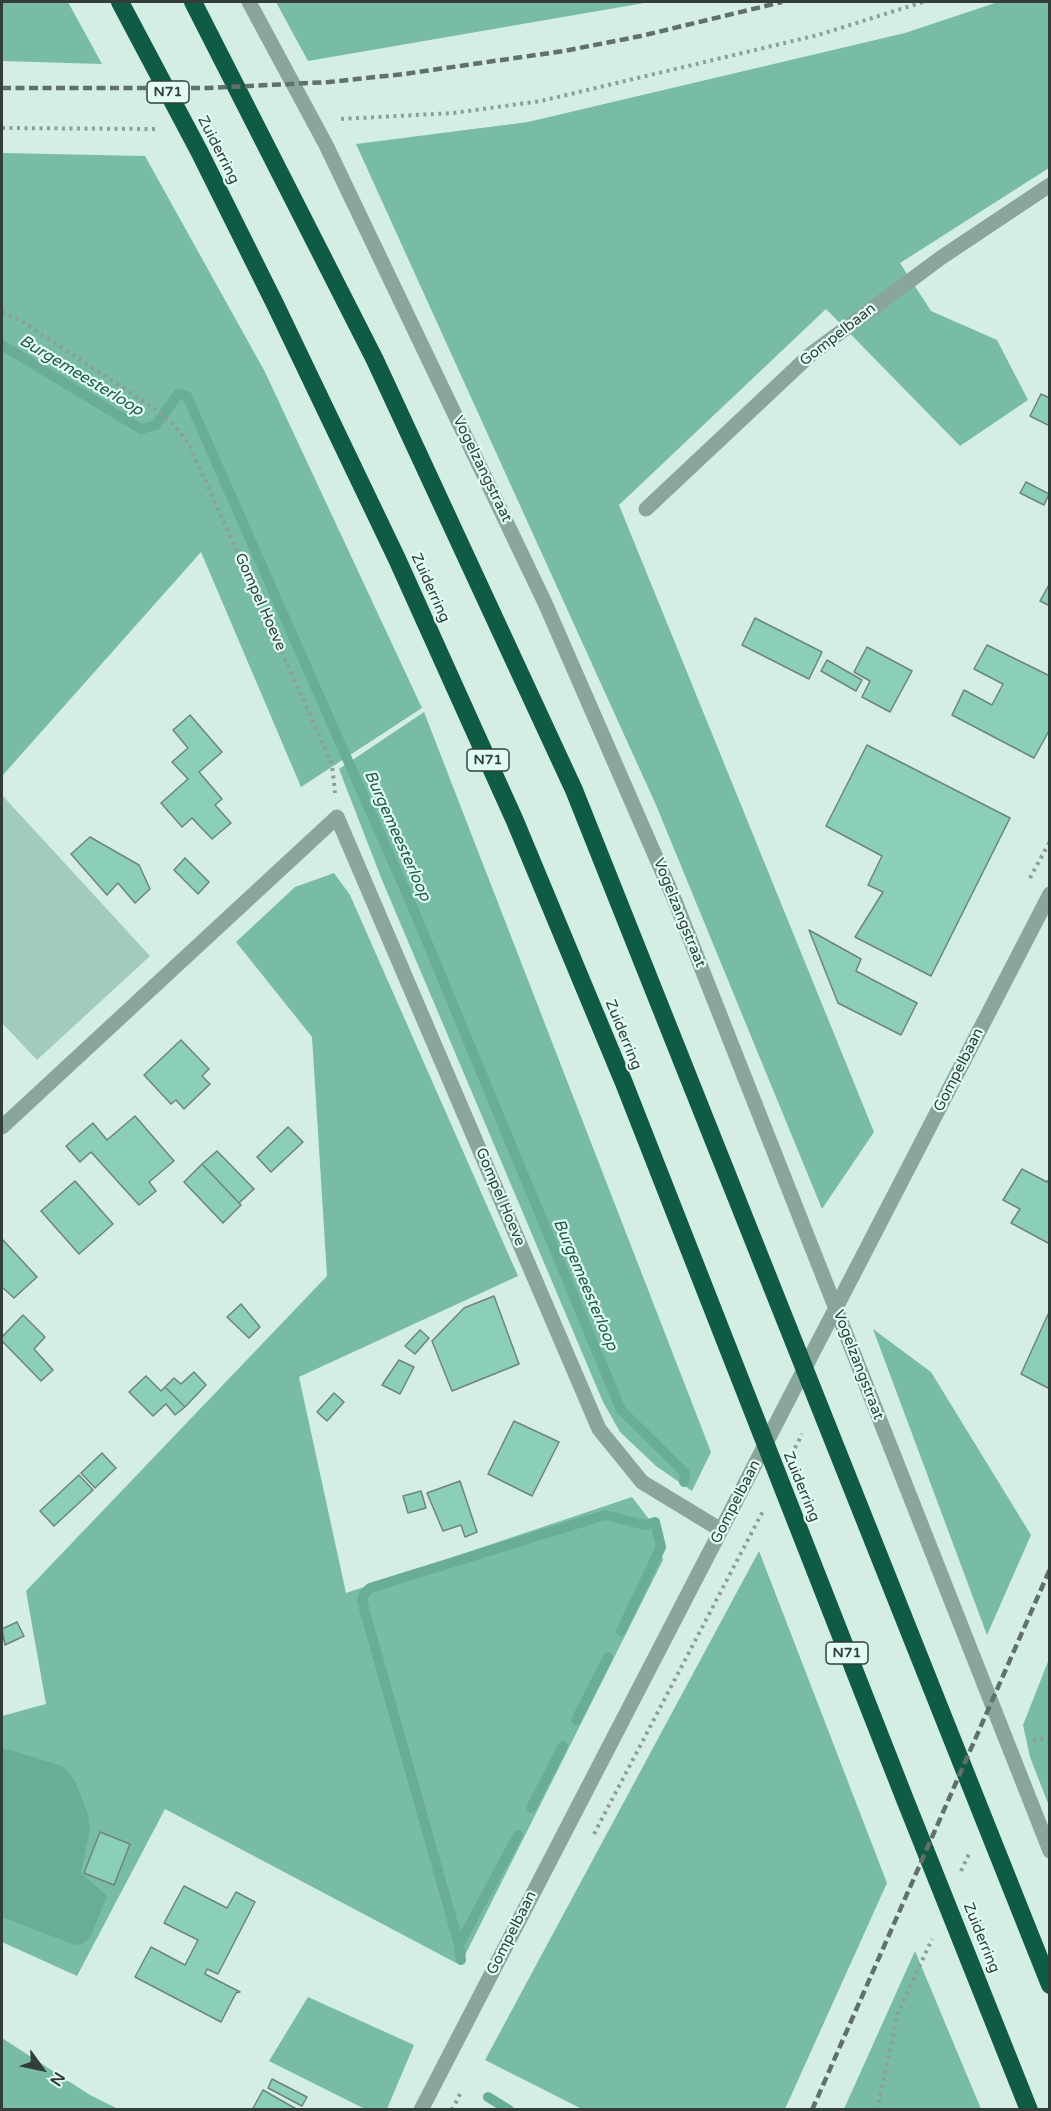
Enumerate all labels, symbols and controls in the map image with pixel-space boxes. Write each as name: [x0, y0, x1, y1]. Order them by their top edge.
road number: N71: [147, 81, 189, 103]
street label: Zuiderring: [193, 113, 243, 187]
street label: Gompelbaan: [796, 300, 880, 370]
water label: Burgemeesterloop: [16, 331, 146, 421]
street label: Vogelzangstraat: [449, 413, 515, 525]
street label: Gompel Hoeve: [230, 550, 290, 654]
street label: Zuiderring: [407, 550, 453, 626]
road number: N71: [467, 749, 509, 771]
water label: Burgemeesterloop: [360, 768, 434, 904]
street label: Vogelzangstraat: [649, 856, 709, 970]
street label: Zuiderring: [601, 997, 645, 1073]
street label: Gompelbaan: [930, 1025, 988, 1115]
street label: Gompel Hoeve: [471, 1145, 529, 1249]
water label: Burgemeesterloop: [549, 1216, 621, 1354]
street label: Vogelzangstraat: [829, 1308, 887, 1422]
street label: Zuiderring: [779, 1449, 823, 1525]
street label: Gompelbaan: [707, 1457, 765, 1547]
road number: N71: [826, 1642, 868, 1664]
street label: Gompelbaan: [483, 1888, 541, 1978]
street label: Zuiderring: [959, 1900, 1003, 1976]
north arrow: [12, 2039, 72, 2099]
text: N: [45, 2068, 69, 2090]

